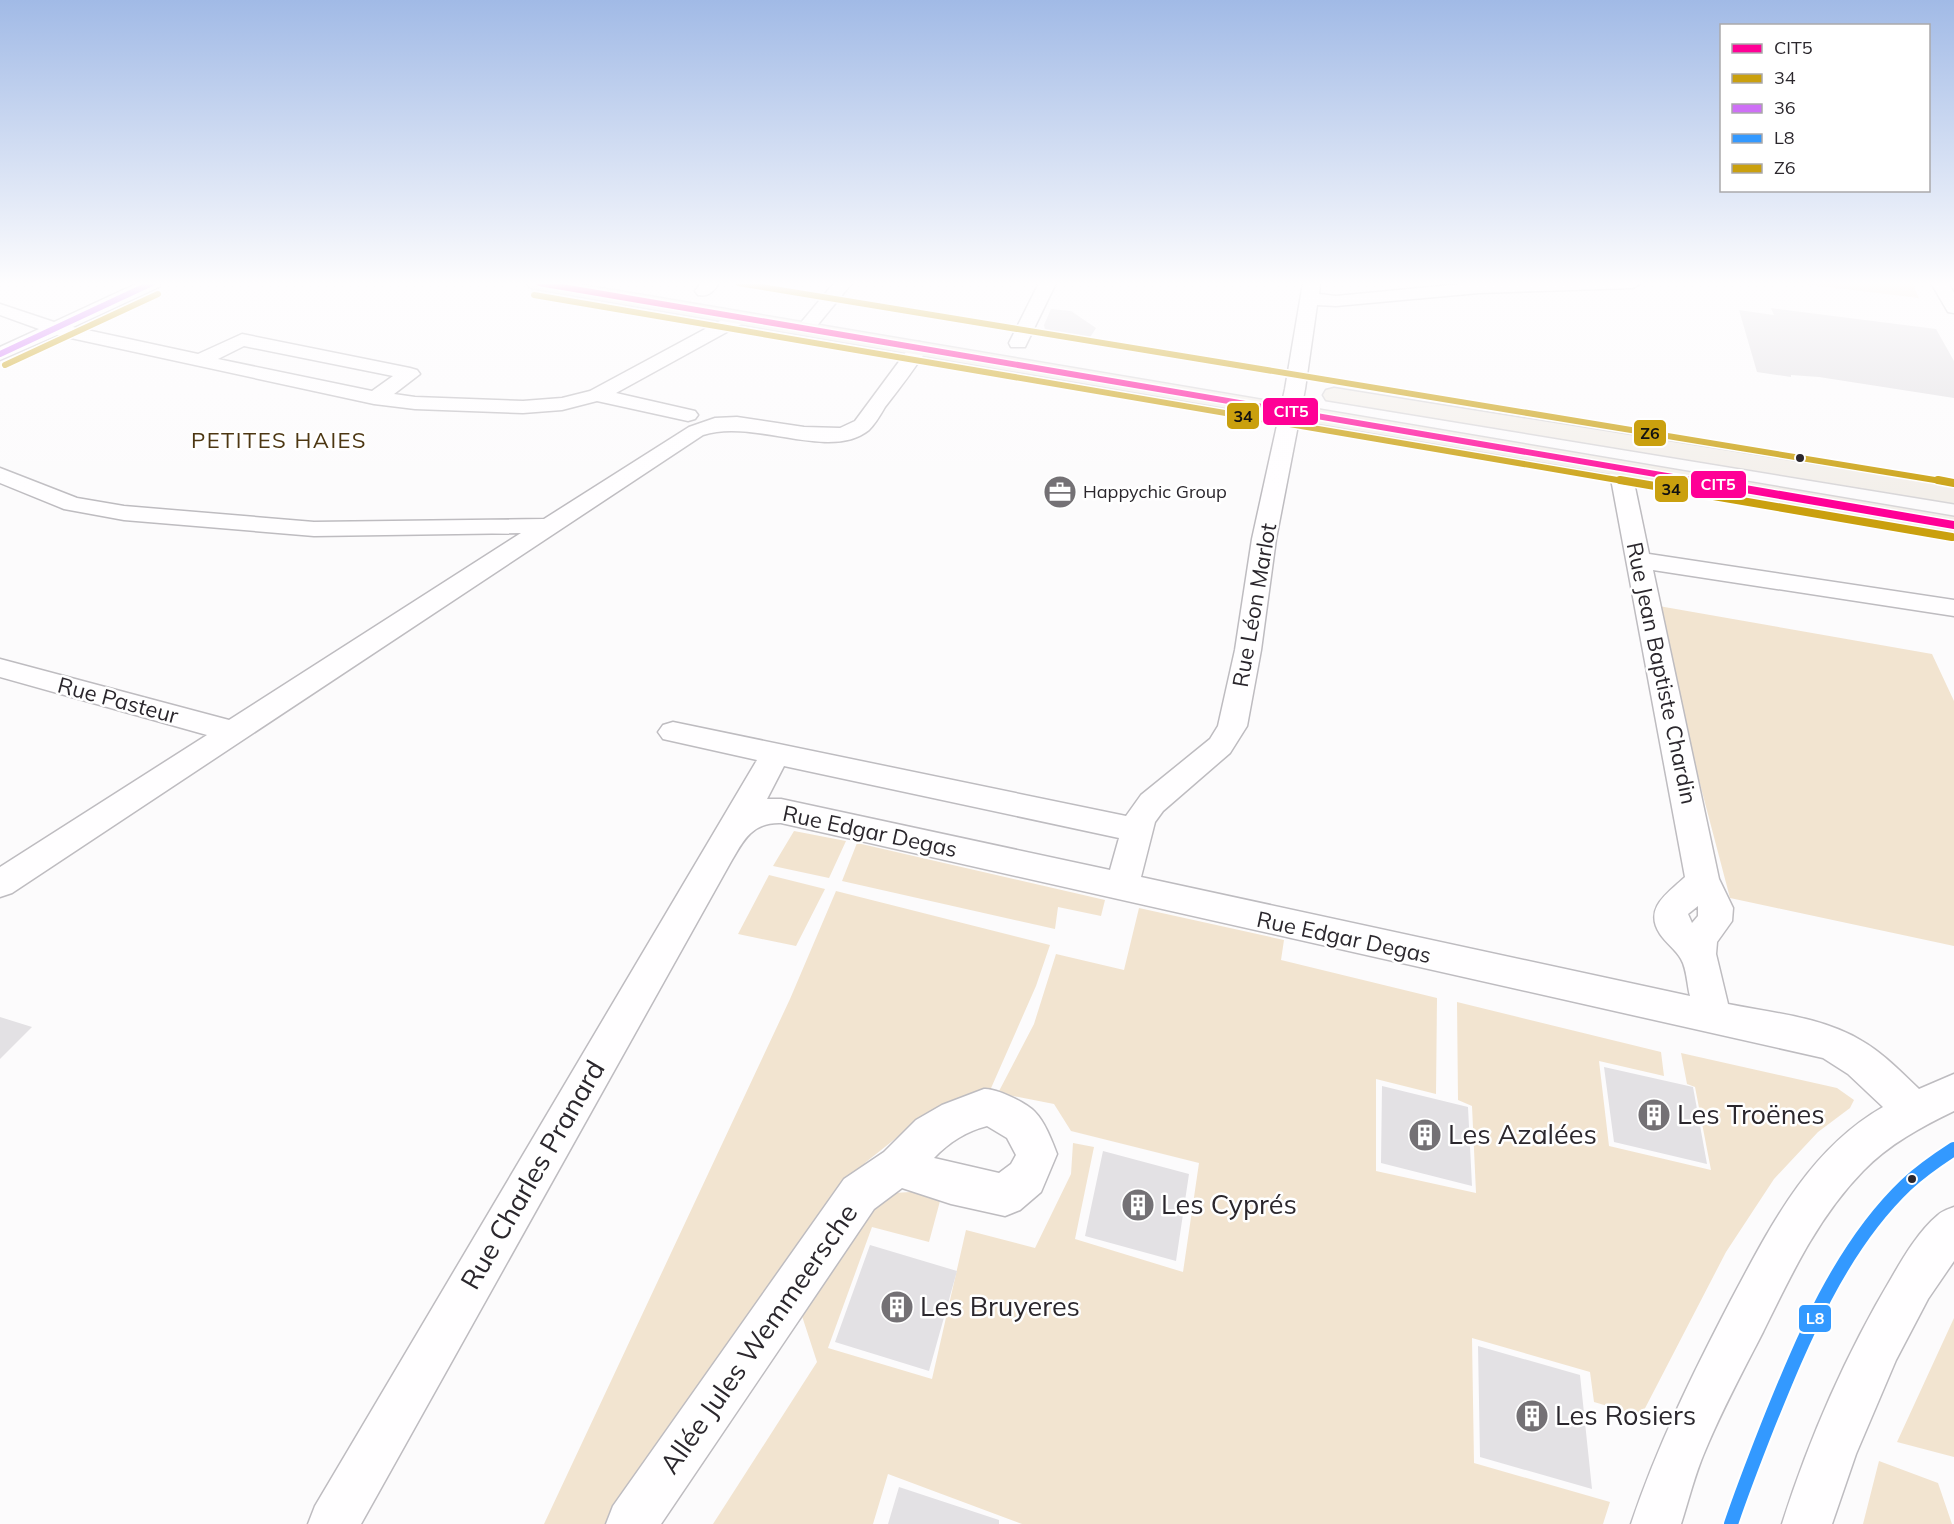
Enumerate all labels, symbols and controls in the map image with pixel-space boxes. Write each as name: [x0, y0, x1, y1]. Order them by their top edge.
legend: [1720, 24, 1930, 192]
text: CIT5: [1774, 36, 1813, 59]
text: 34: [1774, 66, 1796, 89]
text: 36: [1774, 96, 1796, 119]
text: L8: [1774, 126, 1795, 149]
text: Z6: [1774, 156, 1796, 179]
line badge: CIT5: [1262, 397, 1319, 426]
text: CIT5: [1273, 401, 1309, 421]
line badge: 34: [1226, 402, 1260, 430]
text: 34: [1233, 406, 1253, 426]
line badge: Z6: [1633, 419, 1667, 447]
text: Z6: [1640, 423, 1660, 443]
district label: PETITES HAIES: [191, 426, 367, 454]
unlabelled marker: [1794, 452, 1806, 464]
line badge: CIT5: [1690, 470, 1747, 499]
office icon: Happychic Group: [1042, 474, 1078, 510]
text: CIT5: [1700, 474, 1736, 494]
line badge: 34: [1654, 475, 1689, 503]
text: 34: [1661, 479, 1681, 499]
place label: Happychic Group: [1083, 480, 1227, 503]
street label: Rue Léon Marlot: [1226, 520, 1282, 689]
street label: Rue Jean Baptiste Chardin: [1621, 539, 1703, 807]
street label: Rue Pasteur: [55, 670, 181, 730]
street label: Rue Edgar Degas: [780, 799, 960, 863]
street label: Rue Edgar Degas: [1254, 905, 1434, 969]
street label: Rue Charles Pranard: [453, 1054, 612, 1295]
building icon: Les Troënes: [1636, 1097, 1672, 1133]
place label: Les Troënes: [1677, 1097, 1825, 1131]
building icon: Les Azalées: [1407, 1117, 1443, 1153]
place label: Les Azalées: [1448, 1117, 1597, 1151]
unlabelled marker: [1906, 1173, 1918, 1185]
building icon: Les Cyprés: [1120, 1187, 1156, 1223]
place label: Les Cyprés: [1161, 1187, 1297, 1221]
street label: Allée Jules Wemmeersche: [652, 1197, 864, 1480]
building icon: Les Bruyeres: [879, 1289, 915, 1325]
place label: Les Bruyeres: [920, 1289, 1080, 1323]
line badge: L8: [1798, 1304, 1832, 1333]
text: L8: [1806, 1308, 1825, 1328]
building icon: Les Rosiers: [1514, 1398, 1550, 1434]
place label: Les Rosiers: [1555, 1398, 1696, 1432]

